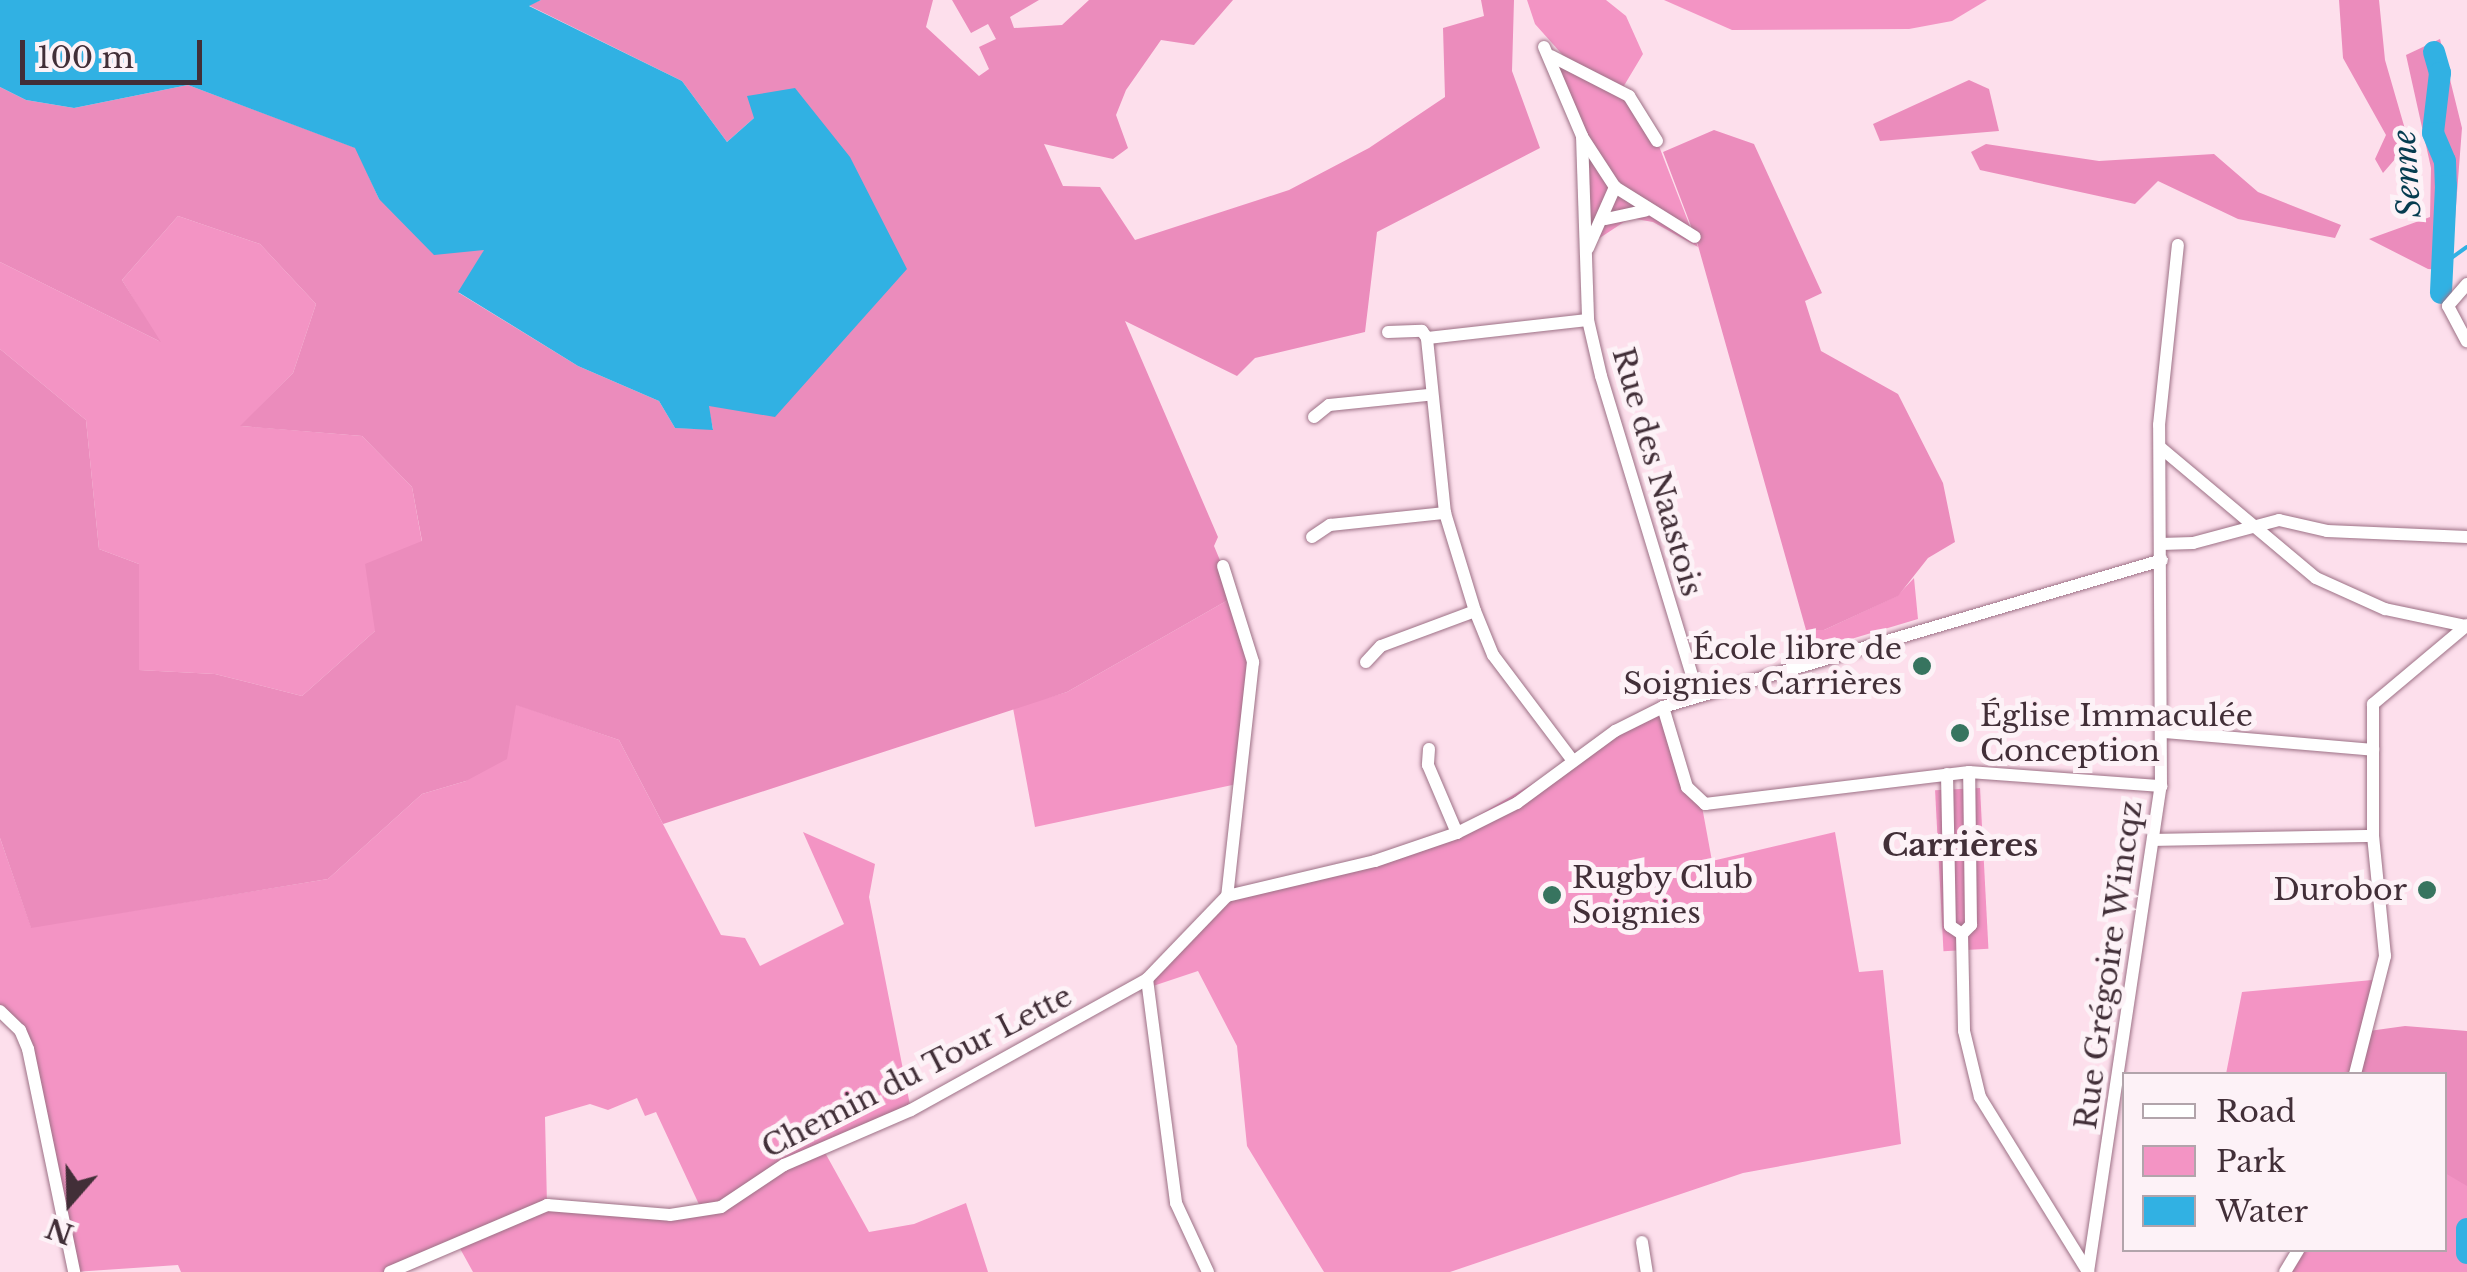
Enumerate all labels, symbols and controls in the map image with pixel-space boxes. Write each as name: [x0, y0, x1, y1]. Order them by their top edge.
scale bar: [25, 20, 208, 82]
text: 100 m: [37, 39, 134, 76]
water label: Senne: [2385, 129, 2429, 219]
street label: Rue des Naastois: [1604, 344, 1710, 600]
place label: École libre de Soignies Carrières: [1623, 631, 1902, 702]
marker: École libre de Soignies Carrières: [1911, 655, 1933, 677]
place label: Église Immaculée Conception: [1980, 698, 2253, 768]
marker: Église Immaculée Conception: [1949, 722, 1971, 744]
street label: Rue Grégoire Wincqz: [2068, 798, 2150, 1132]
district label: Carrières: [1882, 826, 2038, 864]
place label: Rugby Club Soignies: [1572, 860, 1754, 930]
place label: Durobor: [2273, 872, 2407, 908]
marker: Durobor: [2416, 879, 2438, 901]
marker: Rugby Club Soignies: [1541, 884, 1563, 906]
street label: Chemin du Tour Lette: [755, 978, 1079, 1166]
legend: [2122, 1072, 2447, 1252]
text: Road: [2216, 1093, 2296, 1130]
text: Park: [2216, 1143, 2286, 1180]
north arrow: [20, 1152, 120, 1252]
text: Water: [2216, 1193, 2308, 1230]
text: N: [41, 1210, 78, 1252]

